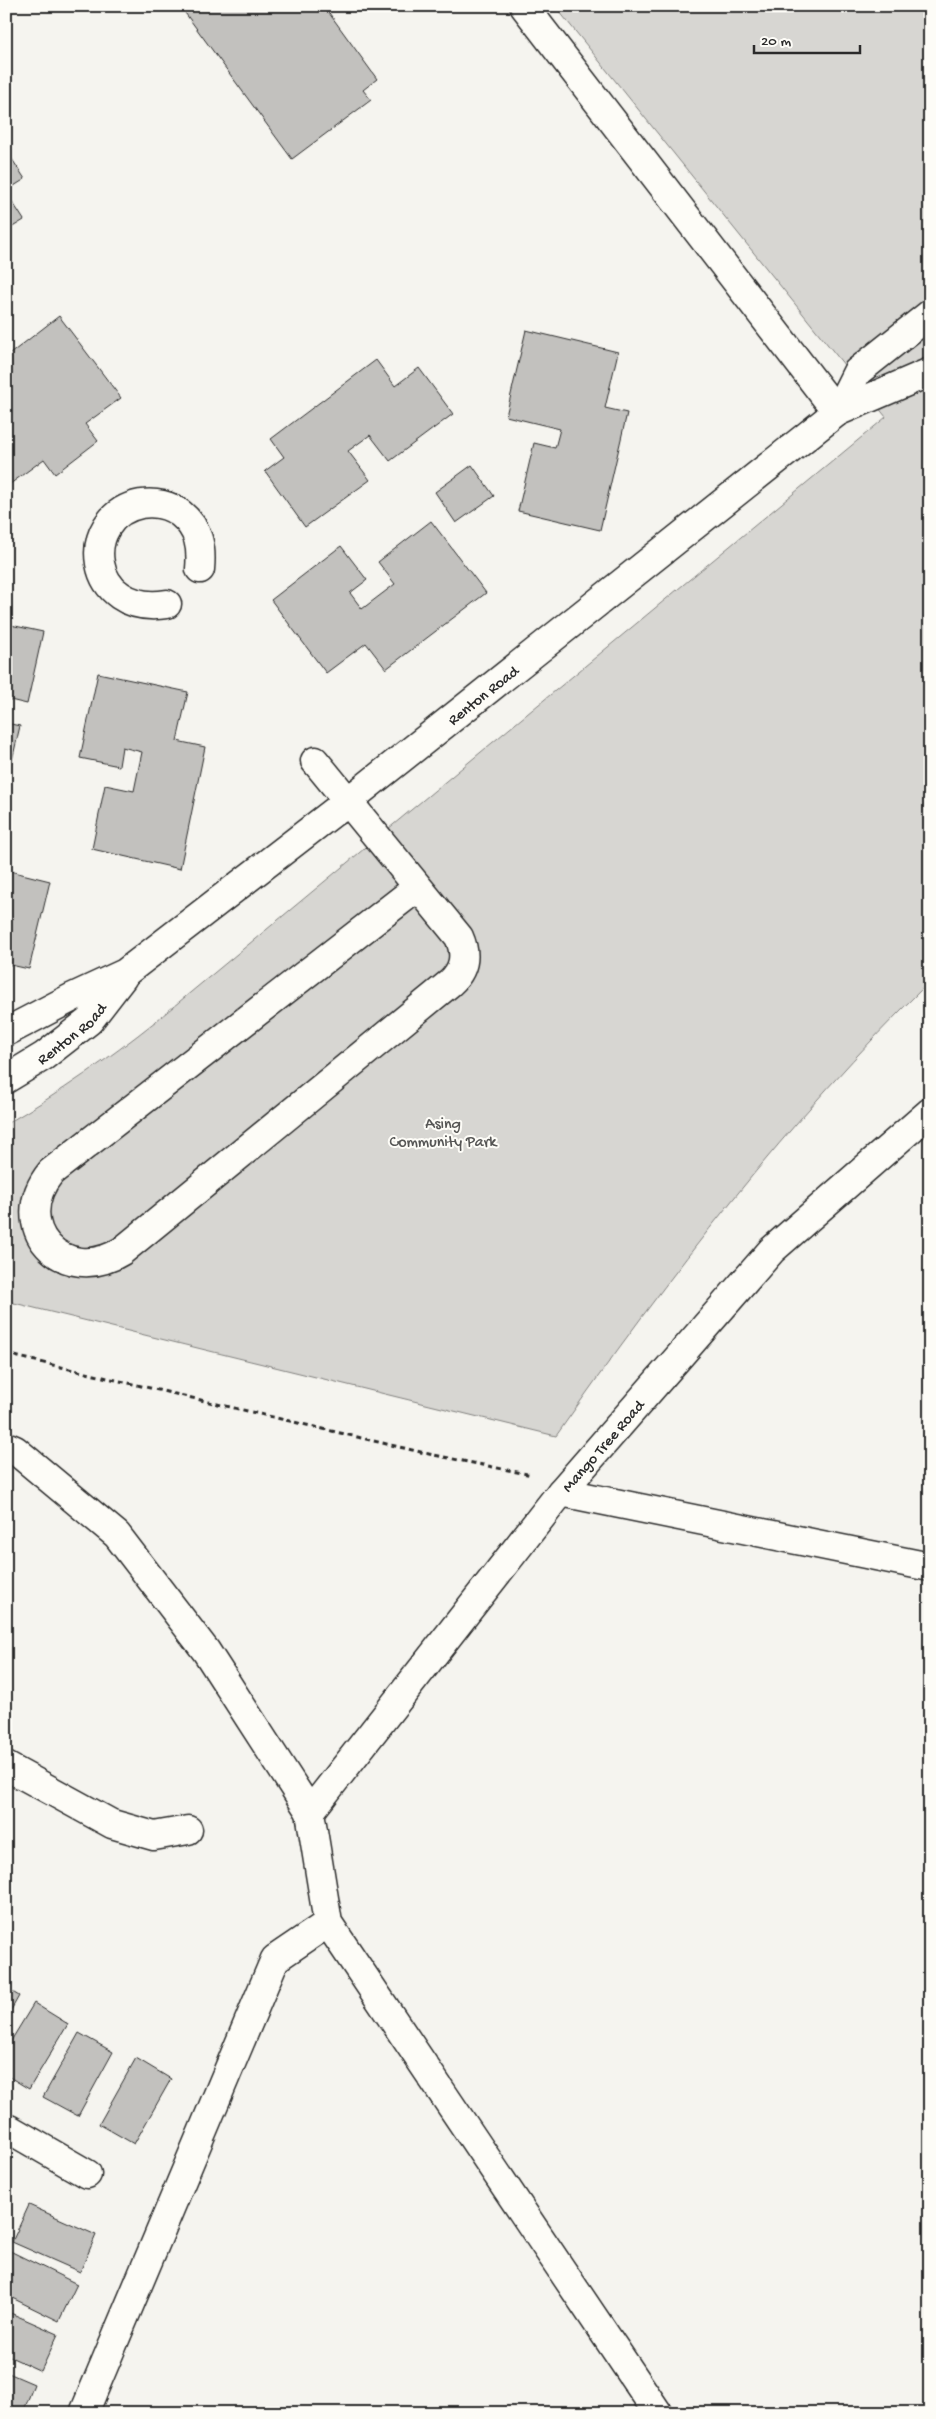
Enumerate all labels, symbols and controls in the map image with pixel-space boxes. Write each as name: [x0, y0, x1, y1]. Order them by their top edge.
scale bar: [754, 22, 860, 54]
text: 20 m: [761, 33, 791, 51]
street label: Renton Road: [445, 662, 525, 731]
street label: Renton Road: [35, 999, 113, 1071]
park label: Asing Community Park: [390, 1116, 498, 1153]
street label: Mango Tree Road: [559, 1396, 651, 1497]

